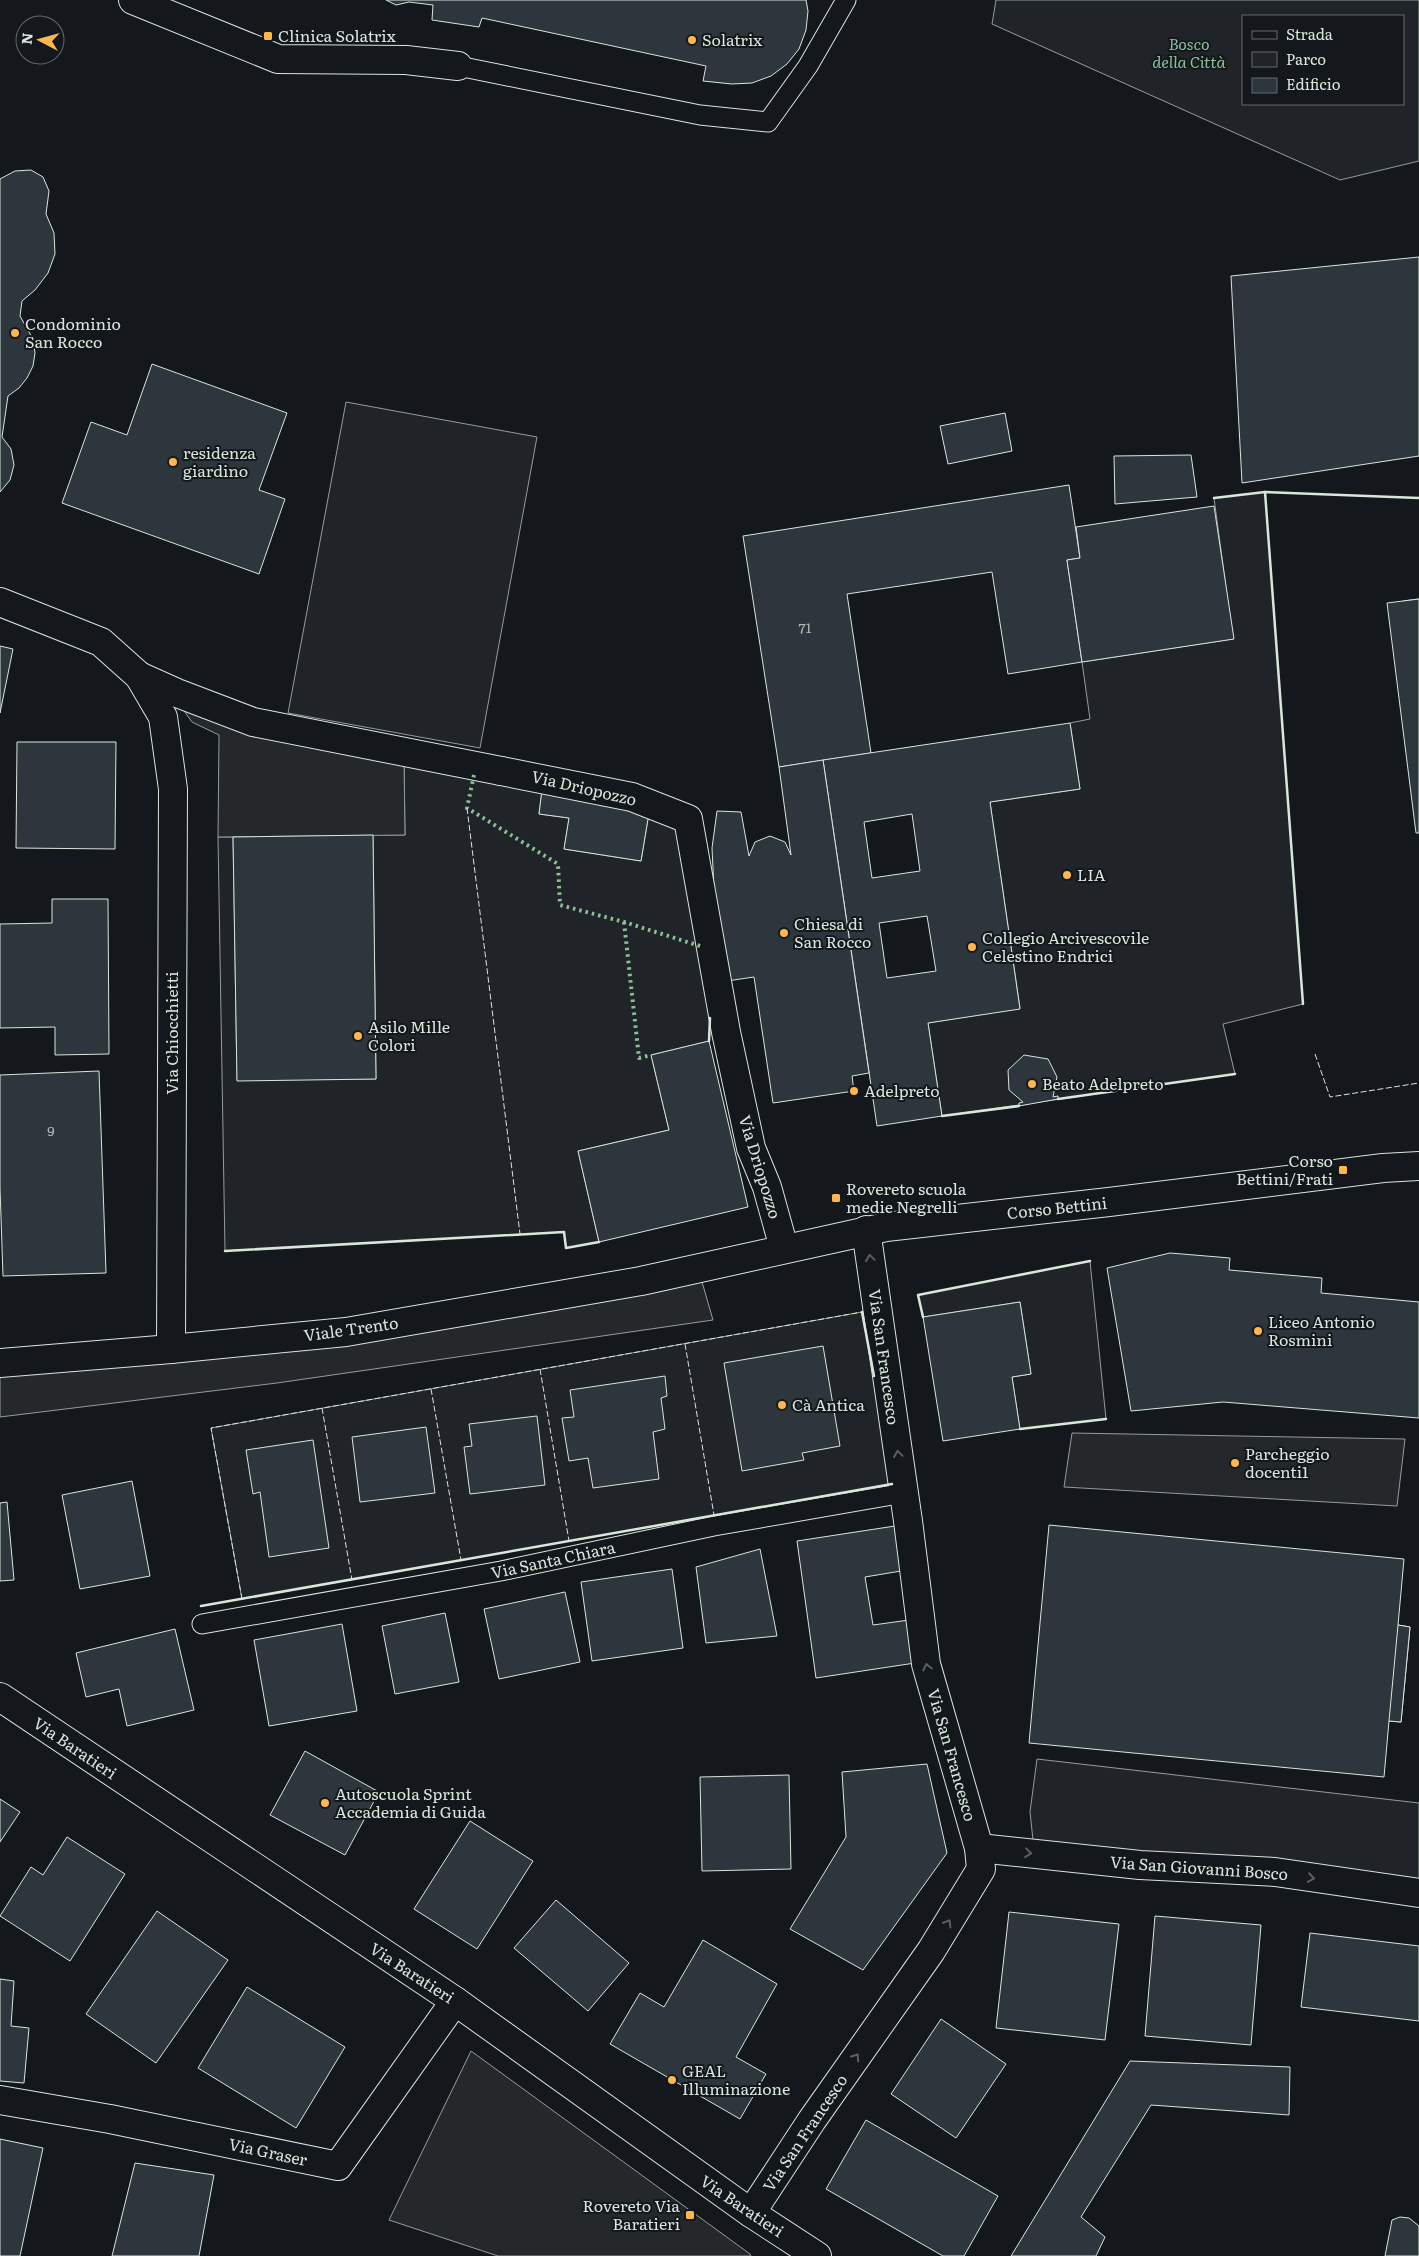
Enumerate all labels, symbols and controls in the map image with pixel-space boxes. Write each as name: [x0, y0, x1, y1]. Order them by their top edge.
north arrow: [15, 15, 65, 65]
legend: [1242, 15, 1404, 105]
text: Strada: [1286, 22, 1334, 45]
place label: Clinica Solatrix: [278, 23, 397, 47]
place label: Solatrix: [702, 27, 763, 51]
marker: Clinica Solatrix: [262, 30, 274, 42]
text: N: [16, 31, 37, 45]
park label: Bosco della Città: [1152, 31, 1227, 73]
marker: Solatrix: [686, 34, 698, 46]
text: Parco: [1286, 47, 1326, 70]
text: Edificio: [1286, 72, 1341, 95]
place label: Condominio San Rocco: [25, 311, 121, 353]
marker: Condominio San Rocco: [9, 327, 21, 339]
place label: residenza giardino: [183, 440, 256, 482]
marker: residenza giardino: [167, 456, 179, 468]
house number: 71: [799, 617, 812, 637]
street label: Via Driopozzo: [529, 763, 639, 811]
place label: LIA: [1077, 862, 1106, 886]
marker: LIA: [1061, 869, 1073, 881]
place label: Chiesa di San Rocco: [794, 911, 871, 953]
place label: Collegio Arcivescovile Celestino Endrici: [982, 925, 1149, 967]
marker: Chiesa di San Rocco: [778, 927, 790, 939]
marker: Collegio Arcivescovile Celestino Endrici: [966, 941, 978, 953]
street label: Via Chiocchietti: [159, 971, 183, 1095]
place label: Asilo Mille Colori: [368, 1014, 450, 1056]
marker: Asilo Mille Colori: [352, 1030, 364, 1042]
place label: Beato Adelpreto: [1042, 1071, 1164, 1095]
place label: Adelpreto: [864, 1078, 940, 1102]
marker: Beato Adelpreto: [1026, 1078, 1038, 1090]
marker: Adelpreto: [848, 1085, 860, 1097]
street label: Via Driopozzo: [734, 1112, 788, 1221]
house number: 9: [47, 1120, 55, 1140]
place label: Corso Bettini/Frati: [1236, 1148, 1333, 1190]
marker: Corso Bettini/Frati: [1337, 1164, 1349, 1176]
place label: Rovereto scuola medie Negrelli: [846, 1176, 967, 1218]
street label: Corso Bettini: [1006, 1190, 1108, 1224]
marker: Rovereto scuola medie Negrelli: [830, 1192, 842, 1204]
one-way arrow: [865, 1254, 876, 1262]
street label: Via San Francesco: [864, 1287, 906, 1426]
place label: Liceo Antonio Rosmini: [1268, 1309, 1375, 1351]
street label: Viale Trento: [302, 1310, 400, 1347]
marker: Liceo Antonio Rosmini: [1252, 1325, 1264, 1337]
place label: Cà Antica: [792, 1392, 865, 1416]
marker: Cà Antica: [776, 1399, 788, 1411]
place label: Parcheggio docenti1: [1245, 1441, 1330, 1483]
one-way arrow: [894, 1449, 904, 1458]
marker: Parcheggio docenti1: [1229, 1457, 1241, 1469]
street label: Via Santa Chiara: [488, 1534, 617, 1584]
one-way arrow: [922, 1662, 933, 1671]
street label: Via San Francesco: [923, 1686, 983, 1824]
street label: Via Baratieri: [29, 1710, 122, 1784]
place label: Autoscuola Sprint Accademia di Guida: [335, 1781, 486, 1823]
marker: Autoscuola Sprint Accademia di Guida: [319, 1797, 331, 1809]
one-way arrow: [1024, 1847, 1032, 1858]
street label: Via San Giovanni Bosco: [1109, 1849, 1289, 1885]
one-way arrow: [1307, 1872, 1316, 1882]
one-way arrow: [941, 1919, 951, 1928]
street label: Via Baratieri: [366, 1936, 459, 2008]
one-way arrow: [850, 2053, 859, 2063]
place label: GEAL Illuminazione: [682, 2058, 790, 2100]
street label: Via San Francesco: [756, 2069, 852, 2196]
marker: GEAL Illuminazione: [666, 2074, 678, 2086]
street label: Via Graser: [227, 2131, 310, 2171]
street label: Via Baratieri: [696, 2168, 789, 2242]
place label: Rovereto Via Baratieri: [583, 2193, 680, 2235]
marker: Rovereto Via Baratieri: [684, 2209, 696, 2221]

